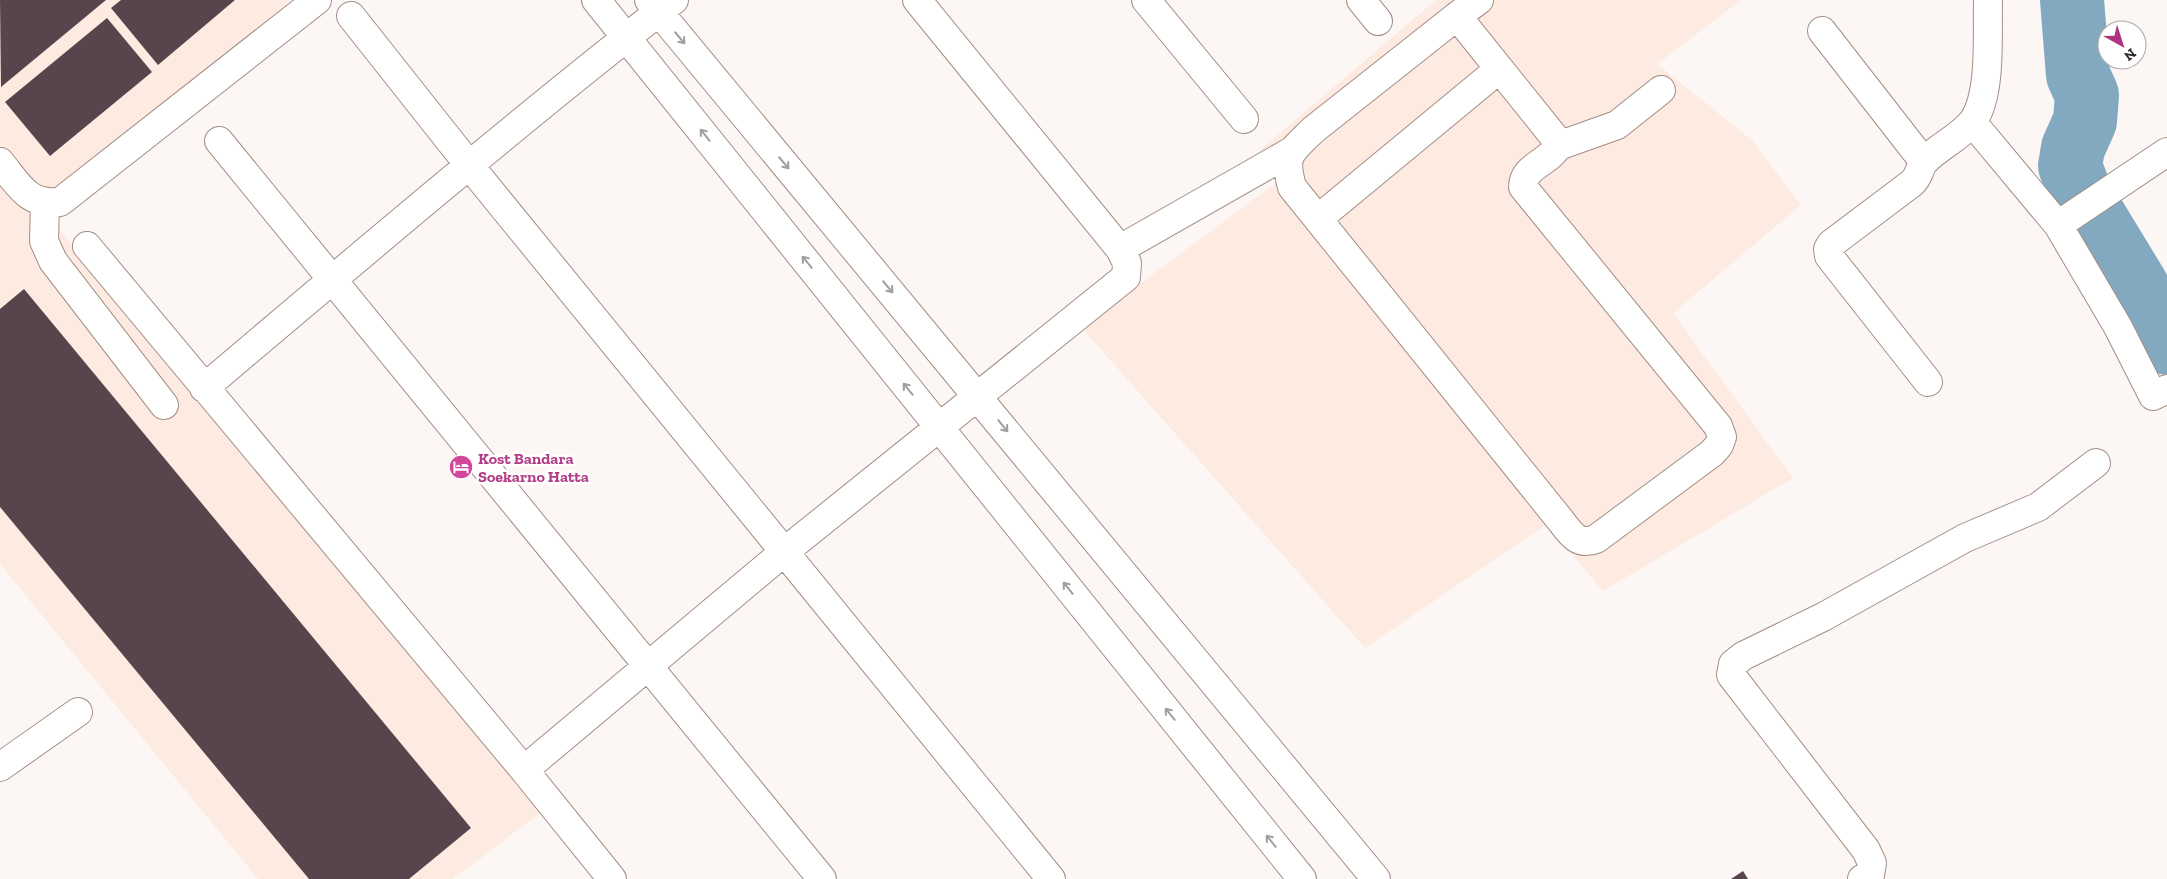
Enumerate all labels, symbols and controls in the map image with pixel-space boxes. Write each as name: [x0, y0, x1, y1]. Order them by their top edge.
north arrow: [2097, 20, 2147, 70]
one-way arrow: [674, 31, 686, 44]
text: N: [2120, 45, 2139, 65]
one-way arrow: [700, 129, 711, 142]
one-way arrow: [778, 156, 790, 169]
one-way arrow: [801, 256, 812, 269]
one-way arrow: [883, 281, 894, 294]
one-way arrow: [903, 383, 914, 396]
one-way arrow: [998, 419, 1009, 432]
place label: Kost Bandara Soekarno Hatta: [478, 449, 589, 486]
hotel icon: Kost Bandara Soekarno Hatta: [448, 454, 474, 480]
one-way arrow: [1062, 581, 1073, 594]
one-way arrow: [1164, 708, 1175, 721]
one-way arrow: [1266, 835, 1277, 848]

